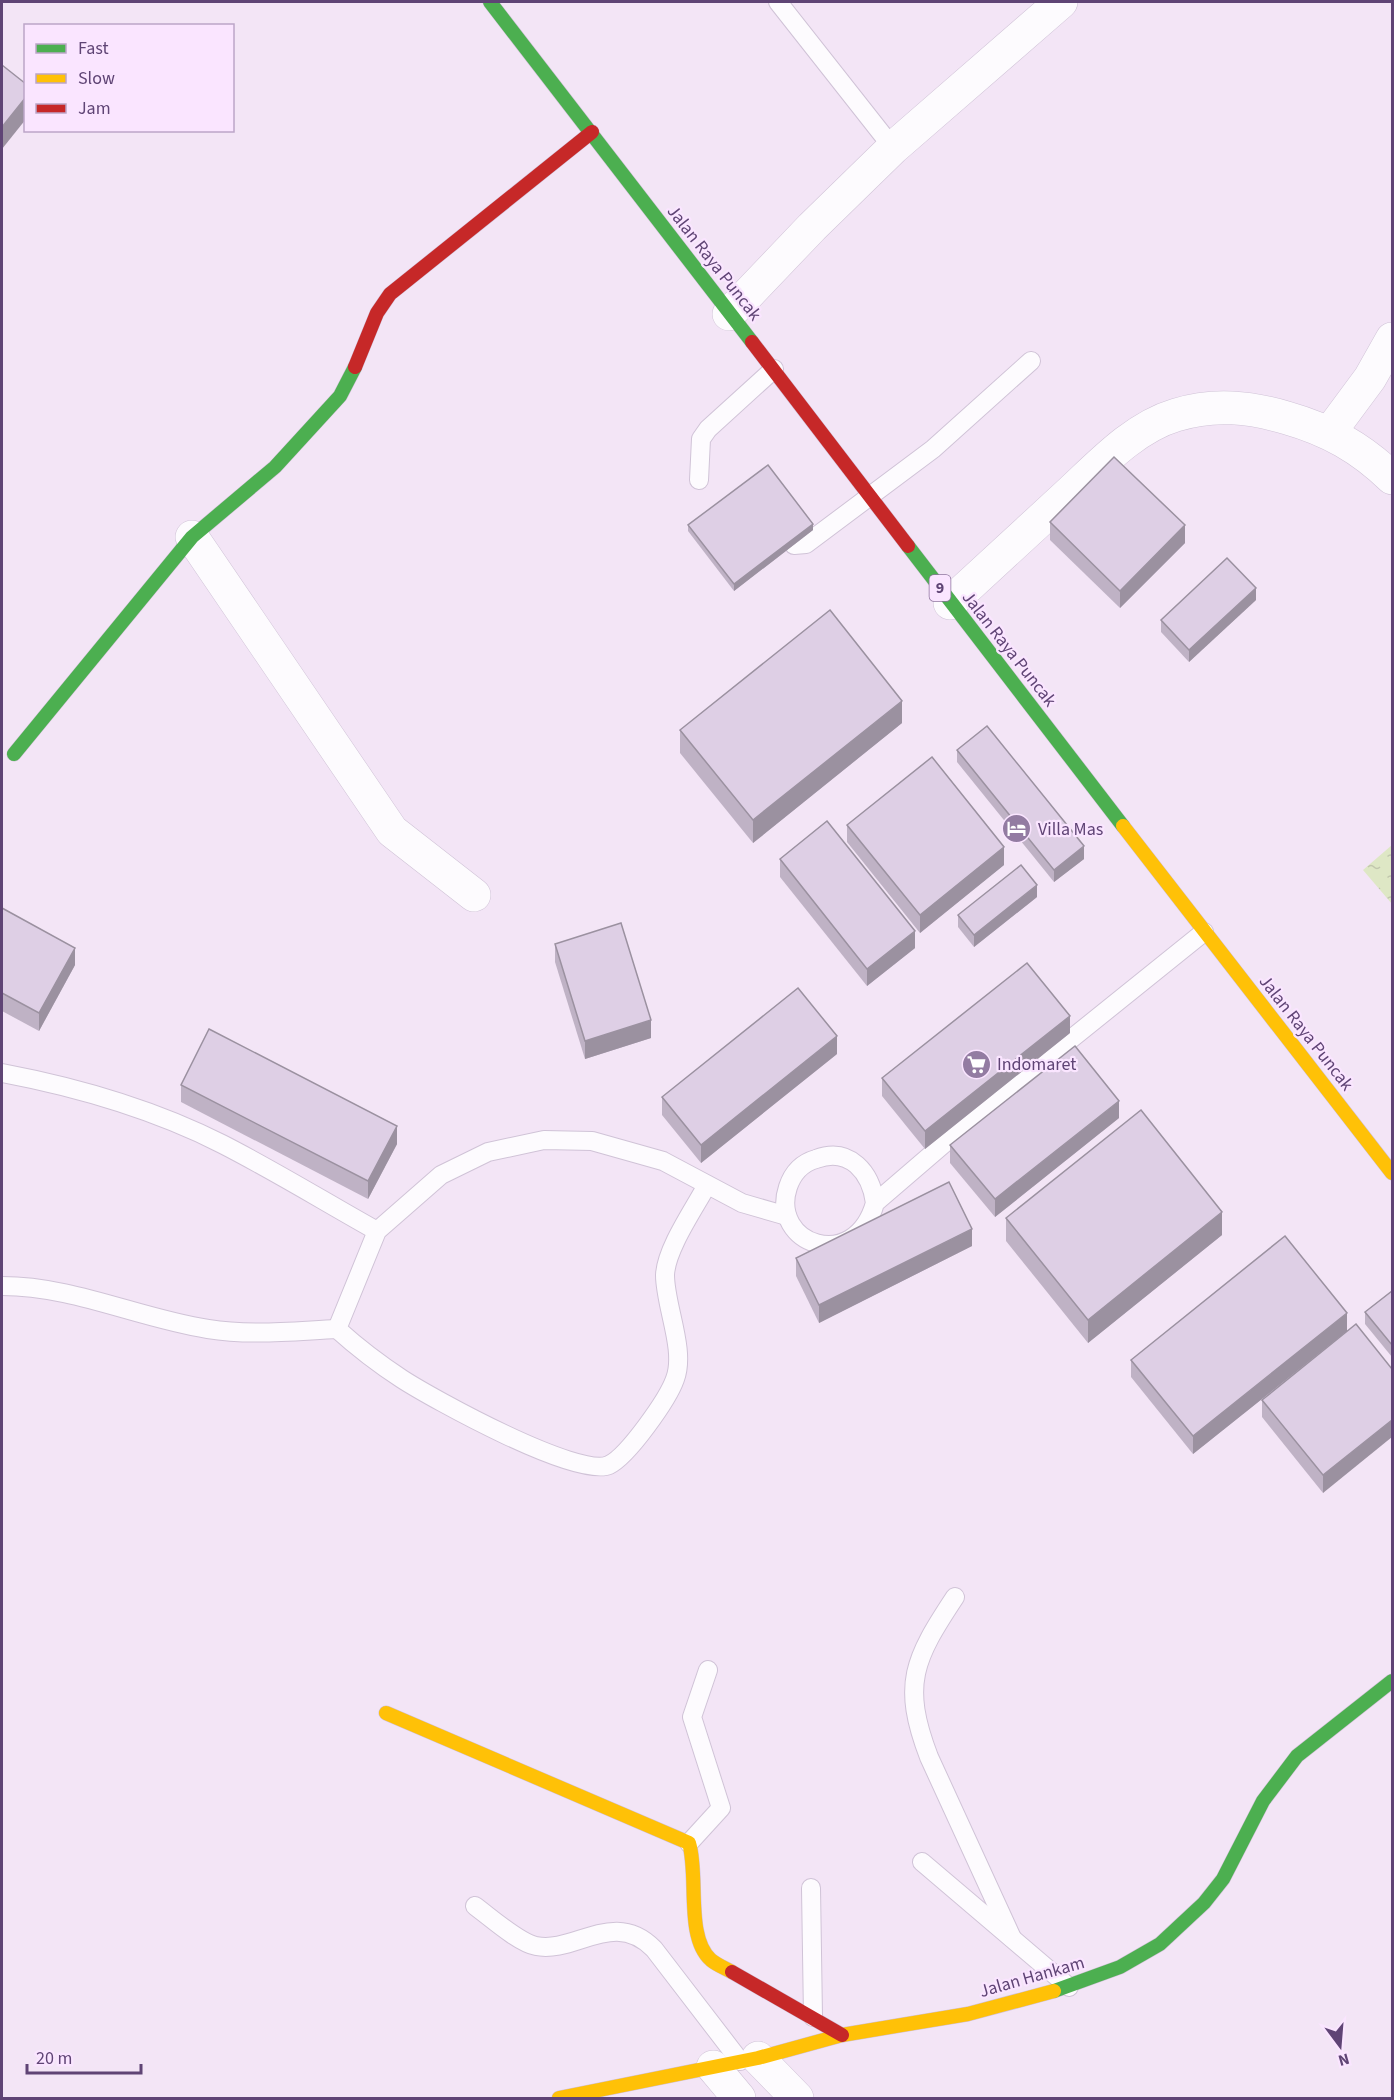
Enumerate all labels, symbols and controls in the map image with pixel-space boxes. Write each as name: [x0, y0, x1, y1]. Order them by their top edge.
legend: [24, 24, 234, 132]
text: Fast: [78, 36, 109, 61]
text: Slow: [78, 66, 115, 91]
text: Jam: [78, 96, 111, 121]
street label: Jalan Raya Puncak: [661, 200, 767, 326]
road number: 9: [930, 575, 950, 601]
street label: Jalan Raya Puncak: [956, 586, 1062, 712]
hotel icon: Villa Mas: [1001, 813, 1033, 845]
place label: Villa Mas: [1038, 817, 1103, 842]
street label: Jalan Raya Puncak: [1253, 970, 1359, 1096]
supermarket icon: Indomaret: [960, 1048, 992, 1080]
place label: Indomaret: [997, 1052, 1076, 1077]
street label: Jalan Hankam: [977, 1950, 1087, 2004]
north arrow: [1310, 2016, 1370, 2076]
scale bar: [27, 2037, 141, 2075]
text: 20 m: [36, 2046, 72, 2071]
text: N: [1336, 2047, 1352, 2071]

